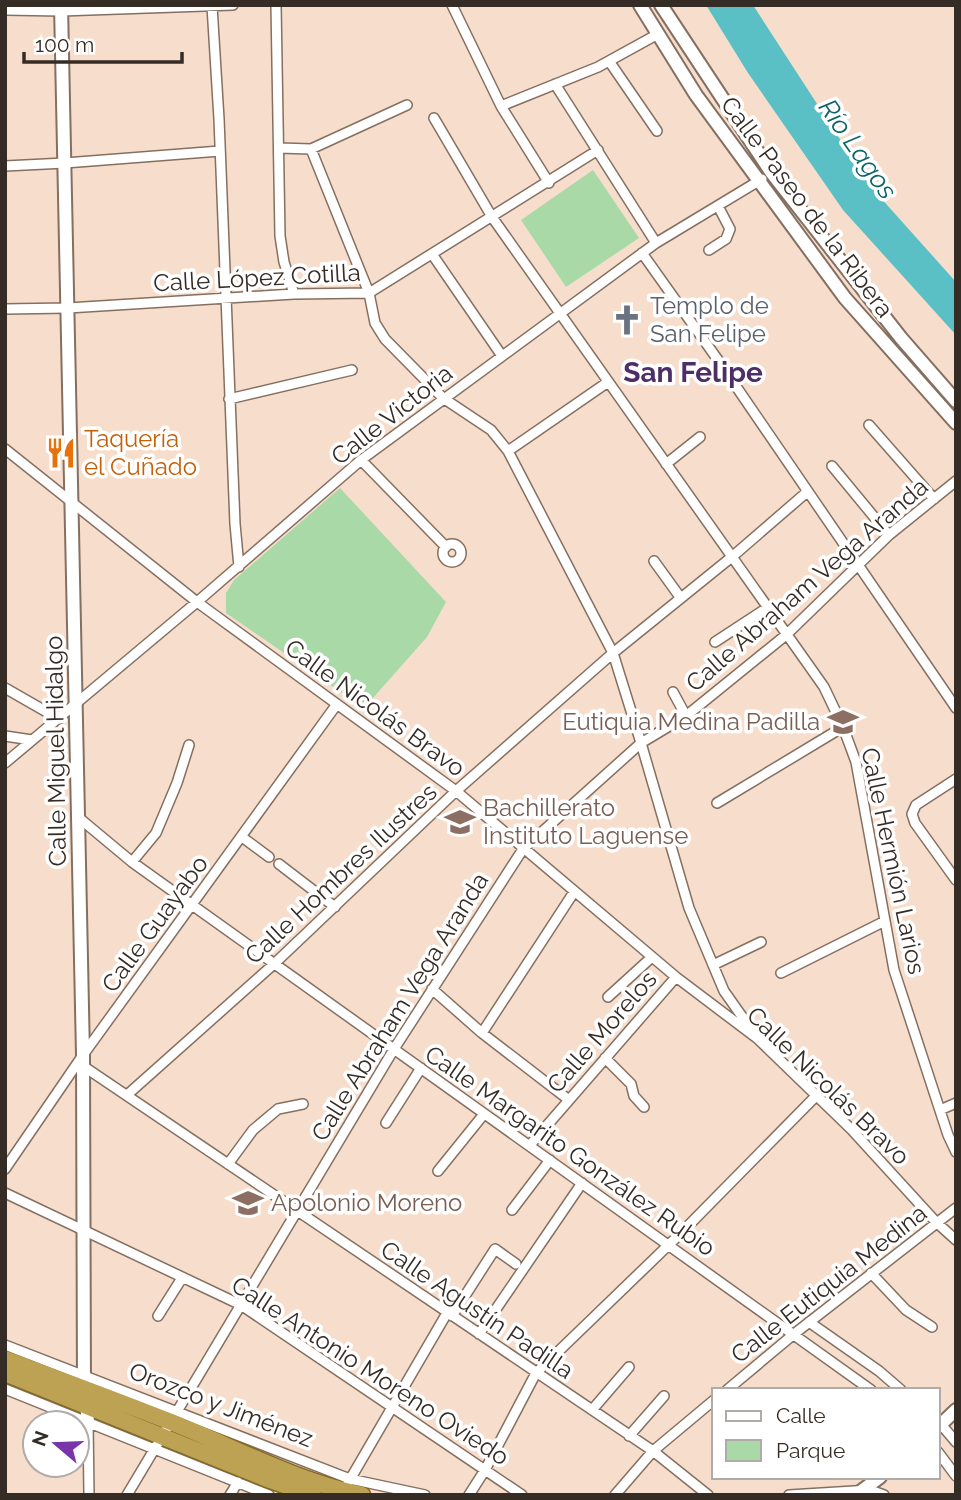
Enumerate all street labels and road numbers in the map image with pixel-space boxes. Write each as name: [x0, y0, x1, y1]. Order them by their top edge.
street label: Calle Paseo de la Ribera: [715, 91, 900, 323]
street label: Calle López Cotilla: [153, 258, 361, 297]
street label: Calle Victoria: [325, 358, 458, 471]
street label: Calle Abraham Vega Aranda: [680, 472, 933, 697]
street label: Calle Nicolás Bravo: [280, 633, 471, 782]
street label: Calle Miguel Hidalgo: [39, 635, 72, 867]
street label: Calle Hermión Larios: [855, 745, 932, 977]
street label: Calle Hombres Ilustres: [239, 777, 442, 970]
street label: Calle Guayabo: [95, 850, 214, 998]
street label: Calle Abraham Vega Aranda: [305, 867, 494, 1146]
street label: Calle Morelos: [541, 965, 663, 1099]
street label: Calle Nicolás Bravo: [741, 1001, 916, 1171]
street label: Calle Margarito González Rubio: [420, 1039, 721, 1262]
street label: Calle Eutiquia Medina: [725, 1198, 932, 1369]
street label: Calle Agustín Padilla: [375, 1234, 579, 1385]
street label: Calle Antonio Moreno Oviedo: [226, 1270, 514, 1471]
street label: Orozco y Jiménez: [125, 1356, 317, 1453]

